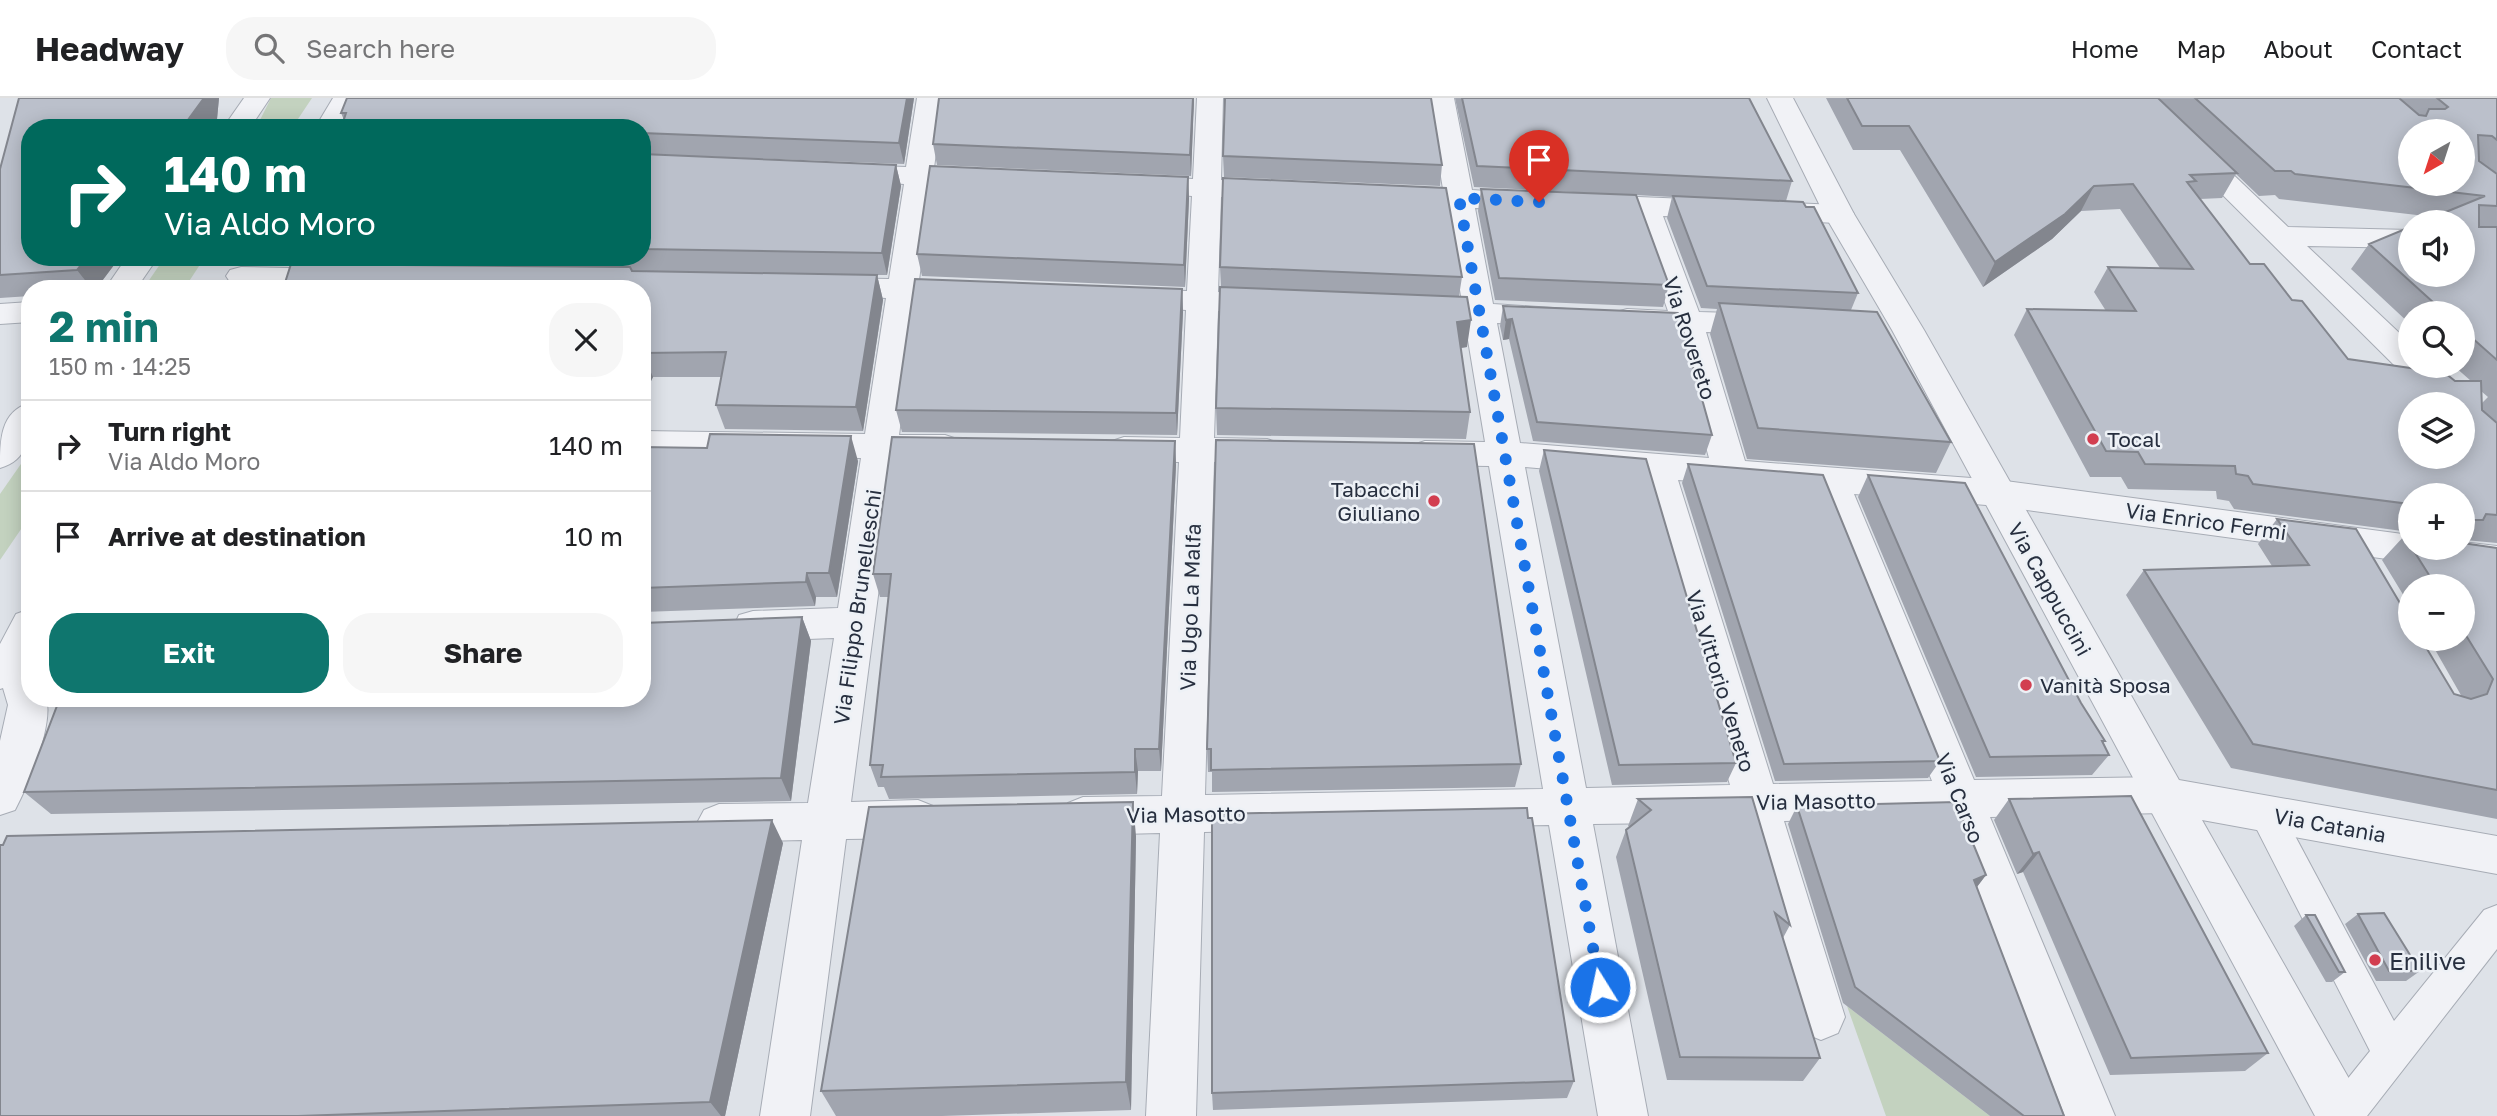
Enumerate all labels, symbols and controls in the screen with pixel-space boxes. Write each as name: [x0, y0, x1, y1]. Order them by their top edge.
search box: [226, 17, 716, 80]
text: Headway: [35, 29, 184, 68]
icon: search: [250, 29, 288, 67]
text: Search here: [306, 33, 455, 64]
text: Home: [2071, 34, 2139, 63]
text: Map: [2177, 34, 2226, 63]
text: About: [2264, 34, 2333, 63]
text: Contact: [2371, 34, 2462, 63]
north arrow: [2398, 119, 2474, 196]
map controls: [2398, 119, 2475, 651]
pin: [1509, 130, 1569, 202]
icon: arrive: [1520, 141, 1558, 179]
text: 140 m: [164, 144, 307, 203]
icon: right: [49, 147, 140, 238]
text: Via Aldo Moro: [164, 204, 376, 242]
button: sound: [2398, 210, 2475, 287]
street label: Via Rovereto: [1658, 273, 1722, 403]
text: 2 min: [49, 301, 159, 351]
button: search: [2398, 301, 2475, 378]
button: close: [549, 303, 623, 377]
text: 150 m · 14:25: [49, 352, 191, 380]
button: layers: [2398, 392, 2475, 469]
text: Turn right: [108, 416, 231, 447]
place label: Tocal: [2107, 426, 2161, 452]
icon: right: [49, 427, 87, 465]
text: 140 m: [549, 430, 623, 461]
marker: Tocal: [2085, 431, 2101, 447]
text: Via Aldo Moro: [108, 447, 260, 475]
place label: Tabacchi Giuliano: [1331, 476, 1420, 526]
button: +: [2398, 483, 2475, 560]
street label: Via Filippo Brunelleschi: [828, 488, 886, 726]
marker: Tabacchi Giuliano: [1426, 493, 1442, 509]
street label: Via Enrico Fermi: [2124, 497, 2288, 545]
icon: arrive: [49, 518, 87, 556]
street label: Via Cappuccini: [2003, 518, 2097, 660]
text: Arrive at destination: [108, 521, 366, 552]
text: 10 m: [565, 521, 623, 552]
street label: Via Ugo La Malfa: [1174, 523, 1206, 691]
button: −: [2398, 574, 2475, 651]
street label: Via Vittorio Veneto: [1681, 587, 1761, 775]
button: Exit: [49, 613, 329, 693]
button: Share: [343, 613, 623, 693]
place label: Vanità Sposa: [2040, 672, 2171, 698]
marker: Vanità Sposa: [2018, 677, 2034, 693]
street label: Via Carso: [1930, 749, 1990, 847]
street label: Via Masotto: [1756, 787, 1876, 815]
street label: Via Masotto: [1126, 800, 1246, 828]
street label: Via Catania: [2272, 802, 2388, 848]
place label: Enilive: [2389, 946, 2466, 975]
position arrow: [1563, 950, 1637, 1024]
marker: Enilive: [2367, 952, 2383, 968]

